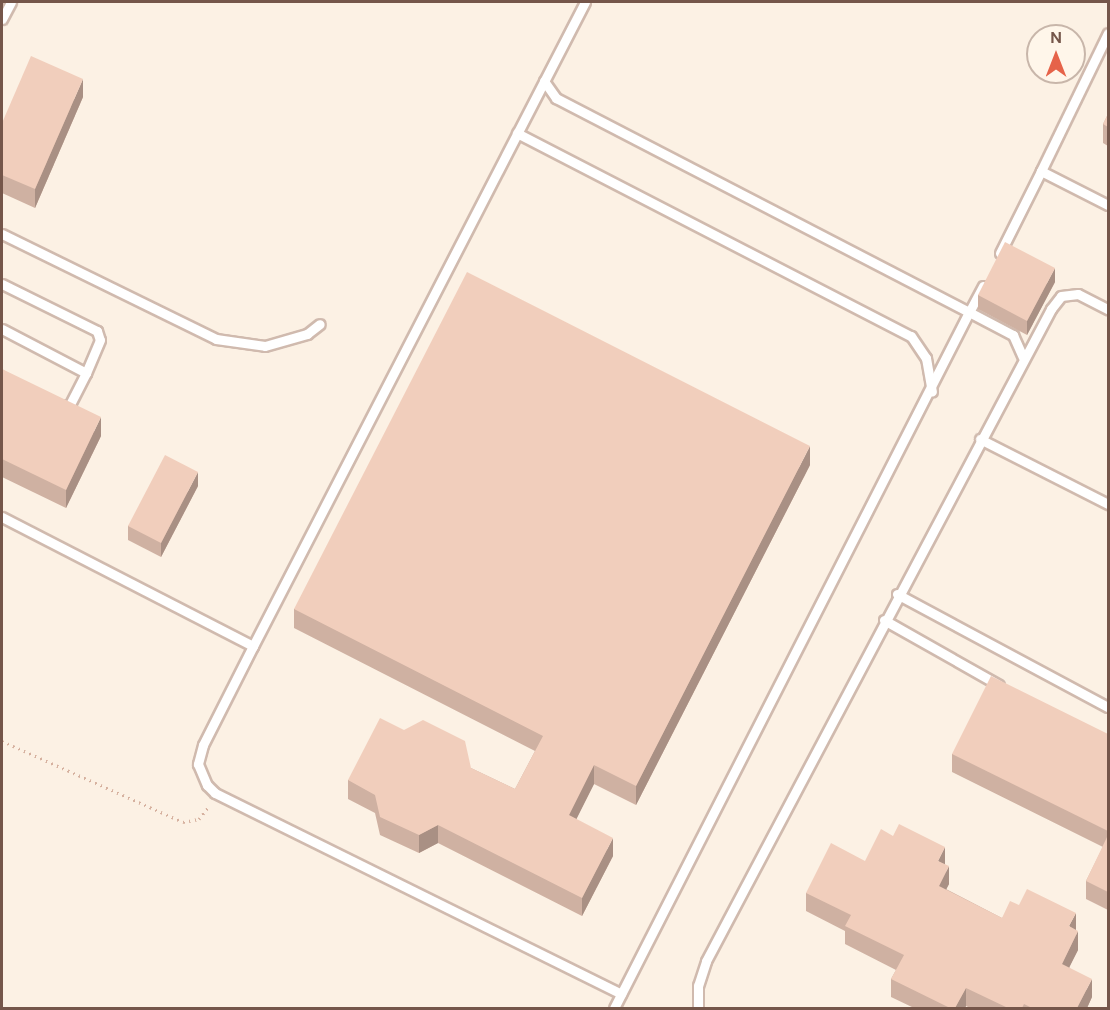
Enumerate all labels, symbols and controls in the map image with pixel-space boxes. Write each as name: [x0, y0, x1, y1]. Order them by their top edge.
north arrow: [1026, 24, 1086, 84]
text: N: [1050, 27, 1062, 48]

